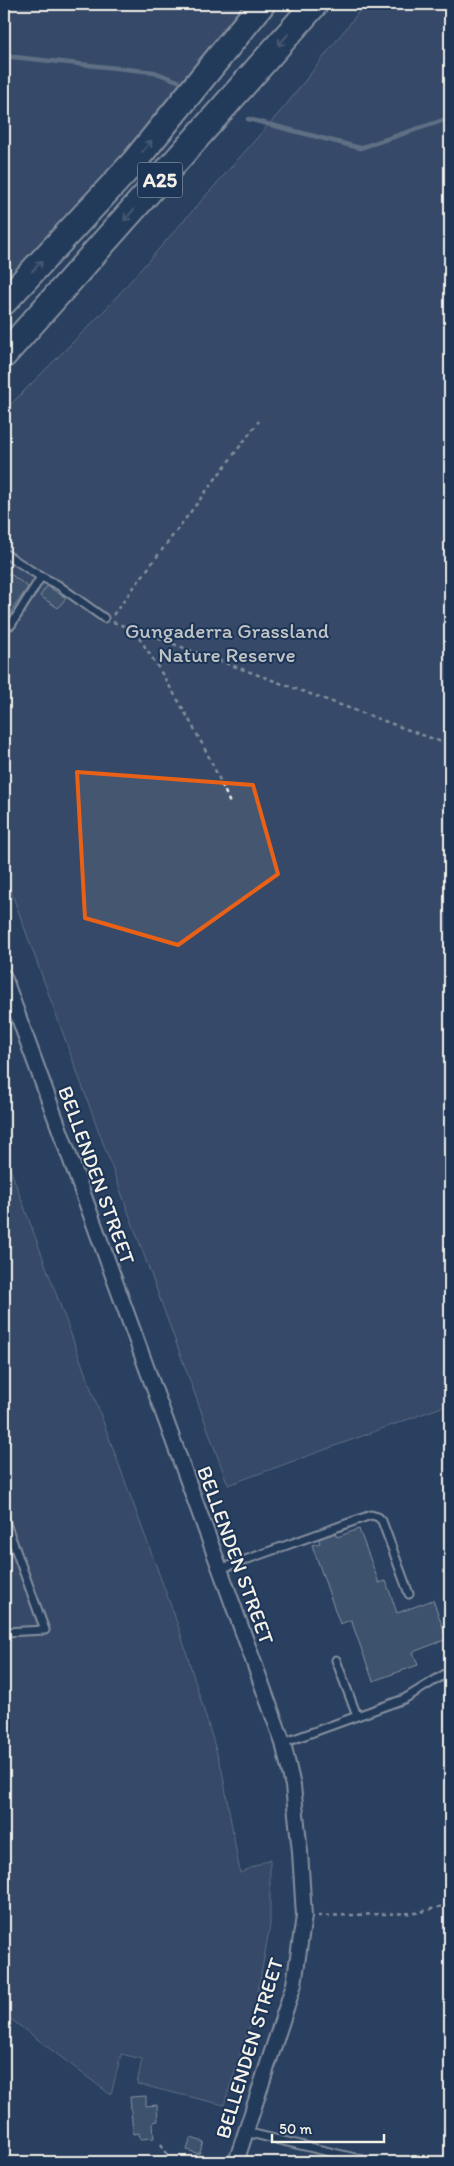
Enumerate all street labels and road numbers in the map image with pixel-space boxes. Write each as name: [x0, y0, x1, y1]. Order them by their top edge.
road number: A25: [138, 162, 182, 198]
street label: BELLENDEN STREET: [53, 1082, 141, 1268]
street label: BELLENDEN STREET: [192, 1462, 280, 1648]
street label: BELLENDEN STREET: [210, 1954, 288, 2141]

